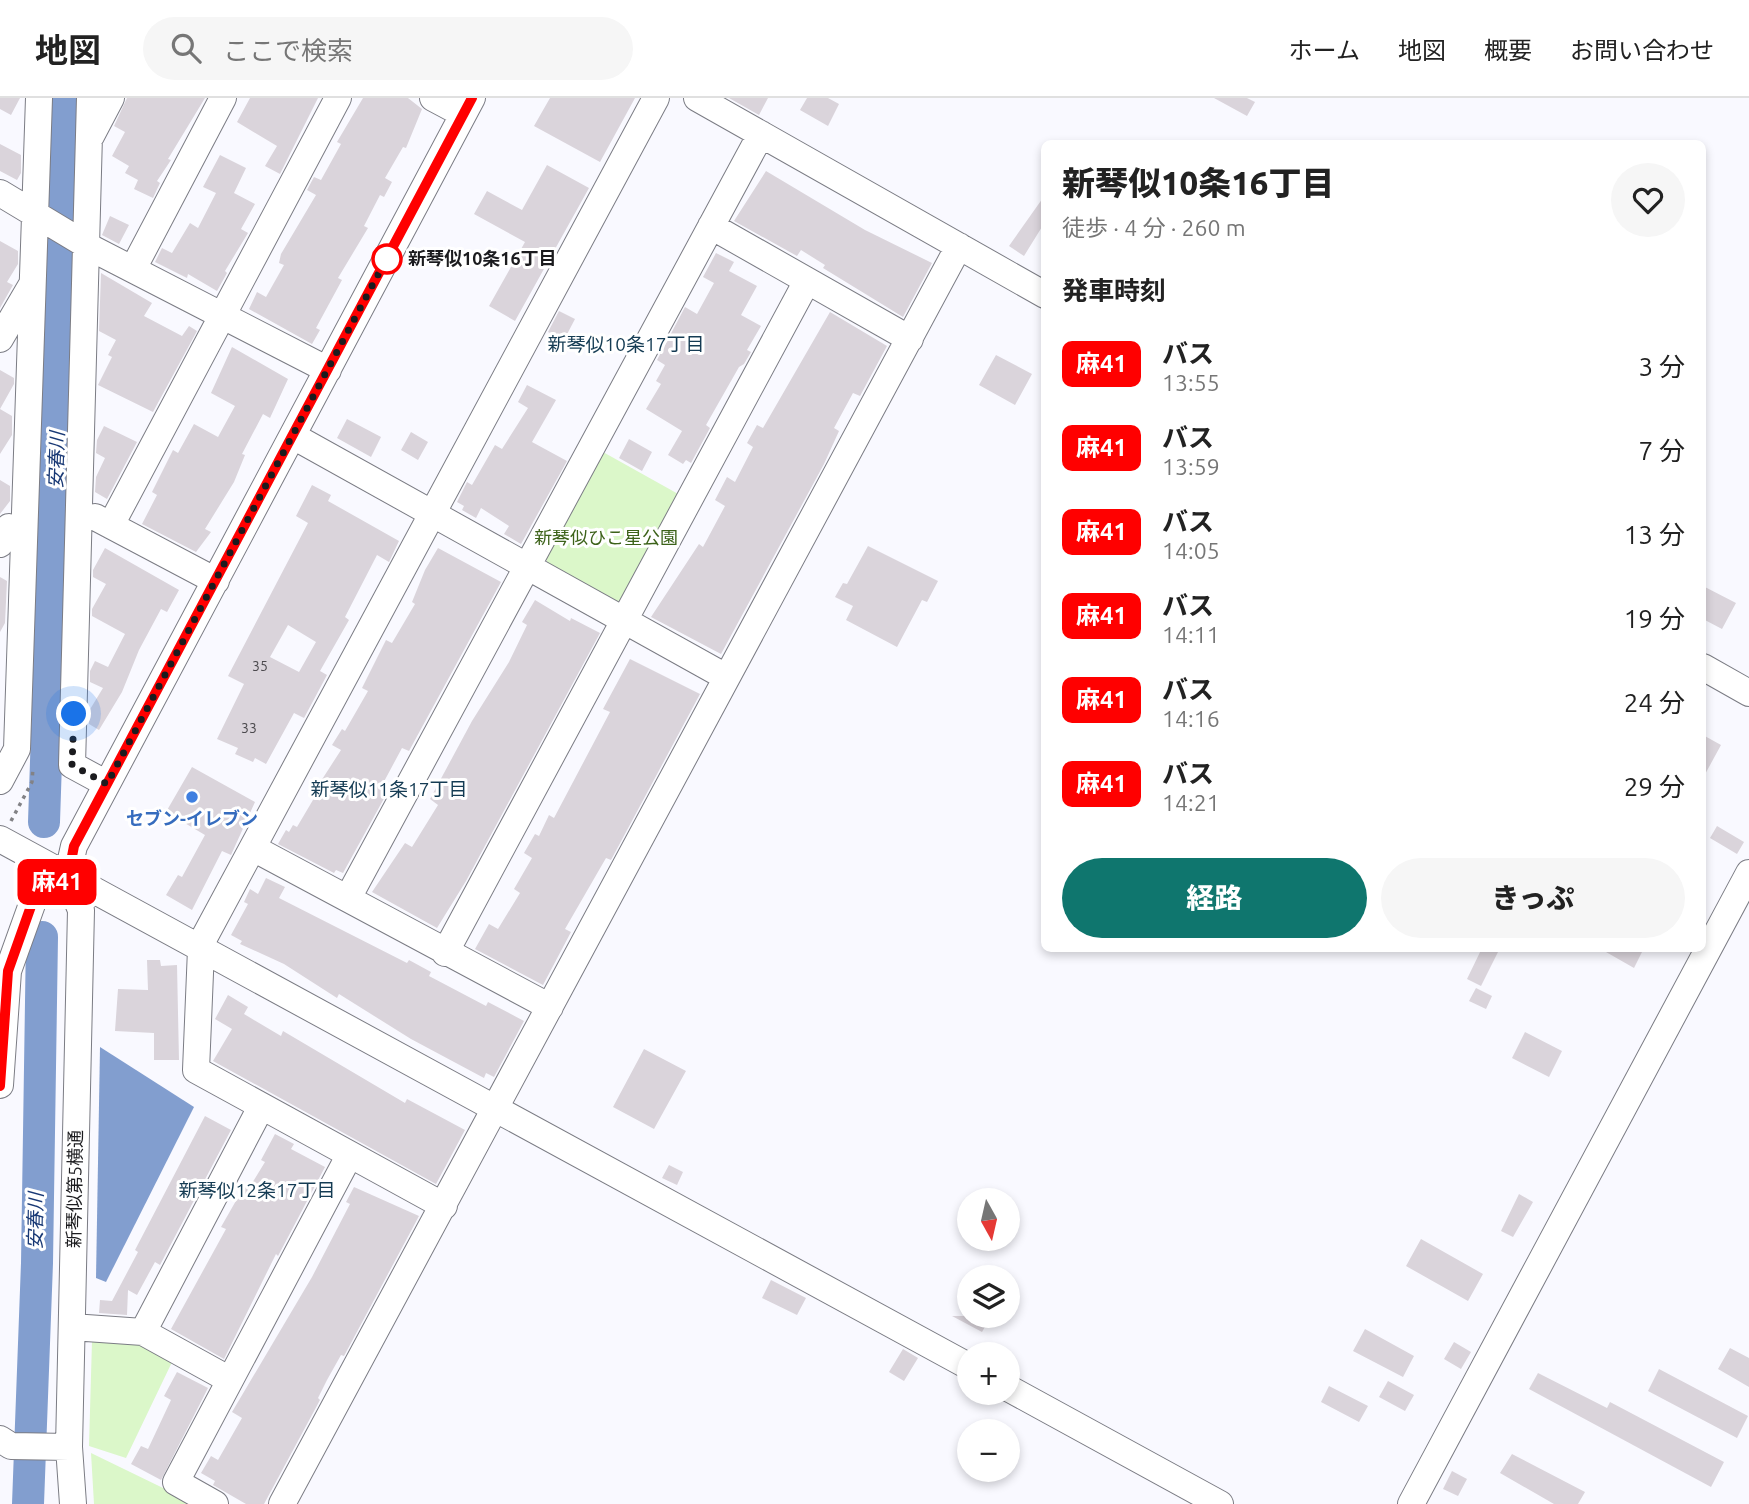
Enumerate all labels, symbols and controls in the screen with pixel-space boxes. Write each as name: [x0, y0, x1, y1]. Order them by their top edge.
search box: [143, 17, 633, 80]
icon: search: [167, 29, 205, 67]
text: 地図: [35, 31, 101, 68]
text: ここで検索: [223, 36, 353, 65]
text: ホーム: [1289, 37, 1360, 64]
text: 地図: [1398, 37, 1446, 64]
text: 概要: [1484, 37, 1532, 64]
text: お問い合わせ: [1570, 37, 1714, 64]
button: heart: [1611, 163, 1685, 237]
text: 新琴似10条16丁目: [1062, 164, 1334, 201]
text: 徒歩 · 4 分 · 260 m: [1062, 215, 1246, 240]
marker: 新琴似10条16丁目: [372, 244, 402, 274]
place label: 新琴似10条16丁目: [408, 248, 557, 268]
text: 発車時刻: [1062, 276, 1166, 305]
district label: 新琴似10条17丁目: [548, 333, 704, 355]
text: バス: [1162, 339, 1214, 368]
text: 麻41: [1076, 350, 1127, 377]
text: 3 分: [1638, 352, 1685, 381]
text: 13:55: [1162, 370, 1220, 395]
text: バス: [1162, 423, 1214, 452]
water label: 安春川: [44, 429, 68, 489]
text: 麻41: [1076, 434, 1127, 461]
text: 7 分: [1638, 436, 1685, 465]
text: 13:59: [1162, 454, 1220, 479]
text: バス: [1162, 507, 1214, 536]
text: 麻41: [1076, 518, 1127, 545]
text: 13 分: [1624, 520, 1685, 549]
park label: 新琴似ひこ星公園: [534, 527, 678, 547]
text: 14:05: [1162, 538, 1220, 563]
text: バス: [1162, 591, 1214, 620]
text: 麻41: [1076, 602, 1127, 629]
text: 19 分: [1624, 604, 1685, 633]
text: 14:11: [1162, 622, 1220, 647]
house number: 35: [252, 658, 268, 674]
text: バス: [1162, 675, 1214, 704]
text: 麻41: [1076, 686, 1127, 713]
text: 24 分: [1624, 688, 1685, 717]
your location: [56, 696, 91, 731]
text: 14:16: [1162, 706, 1220, 731]
house number: 33: [241, 720, 257, 736]
text: バス: [1162, 759, 1214, 788]
text: 麻41: [1076, 770, 1127, 797]
text: 29 分: [1624, 772, 1685, 801]
district label: 新琴似11条17丁目: [311, 778, 467, 800]
marker: セブン-イレブン: [184, 789, 200, 805]
text: 14:21: [1162, 790, 1220, 815]
place label: セブン-イレブン: [126, 808, 258, 828]
button: 経路: [1062, 858, 1367, 938]
button: きっぷ: [1381, 858, 1685, 938]
line badge: 麻41: [17, 859, 97, 905]
text: 麻41: [31, 868, 83, 895]
street label: 新琴似第5横通: [63, 1130, 85, 1248]
district label: 新琴似12条17丁目: [179, 1179, 335, 1201]
north arrow: [957, 1188, 1020, 1251]
map controls: [957, 1188, 1020, 1482]
water label: 安春川: [24, 1190, 47, 1250]
button: layers: [957, 1265, 1020, 1328]
button: +: [957, 1342, 1020, 1405]
button: −: [957, 1419, 1020, 1482]

